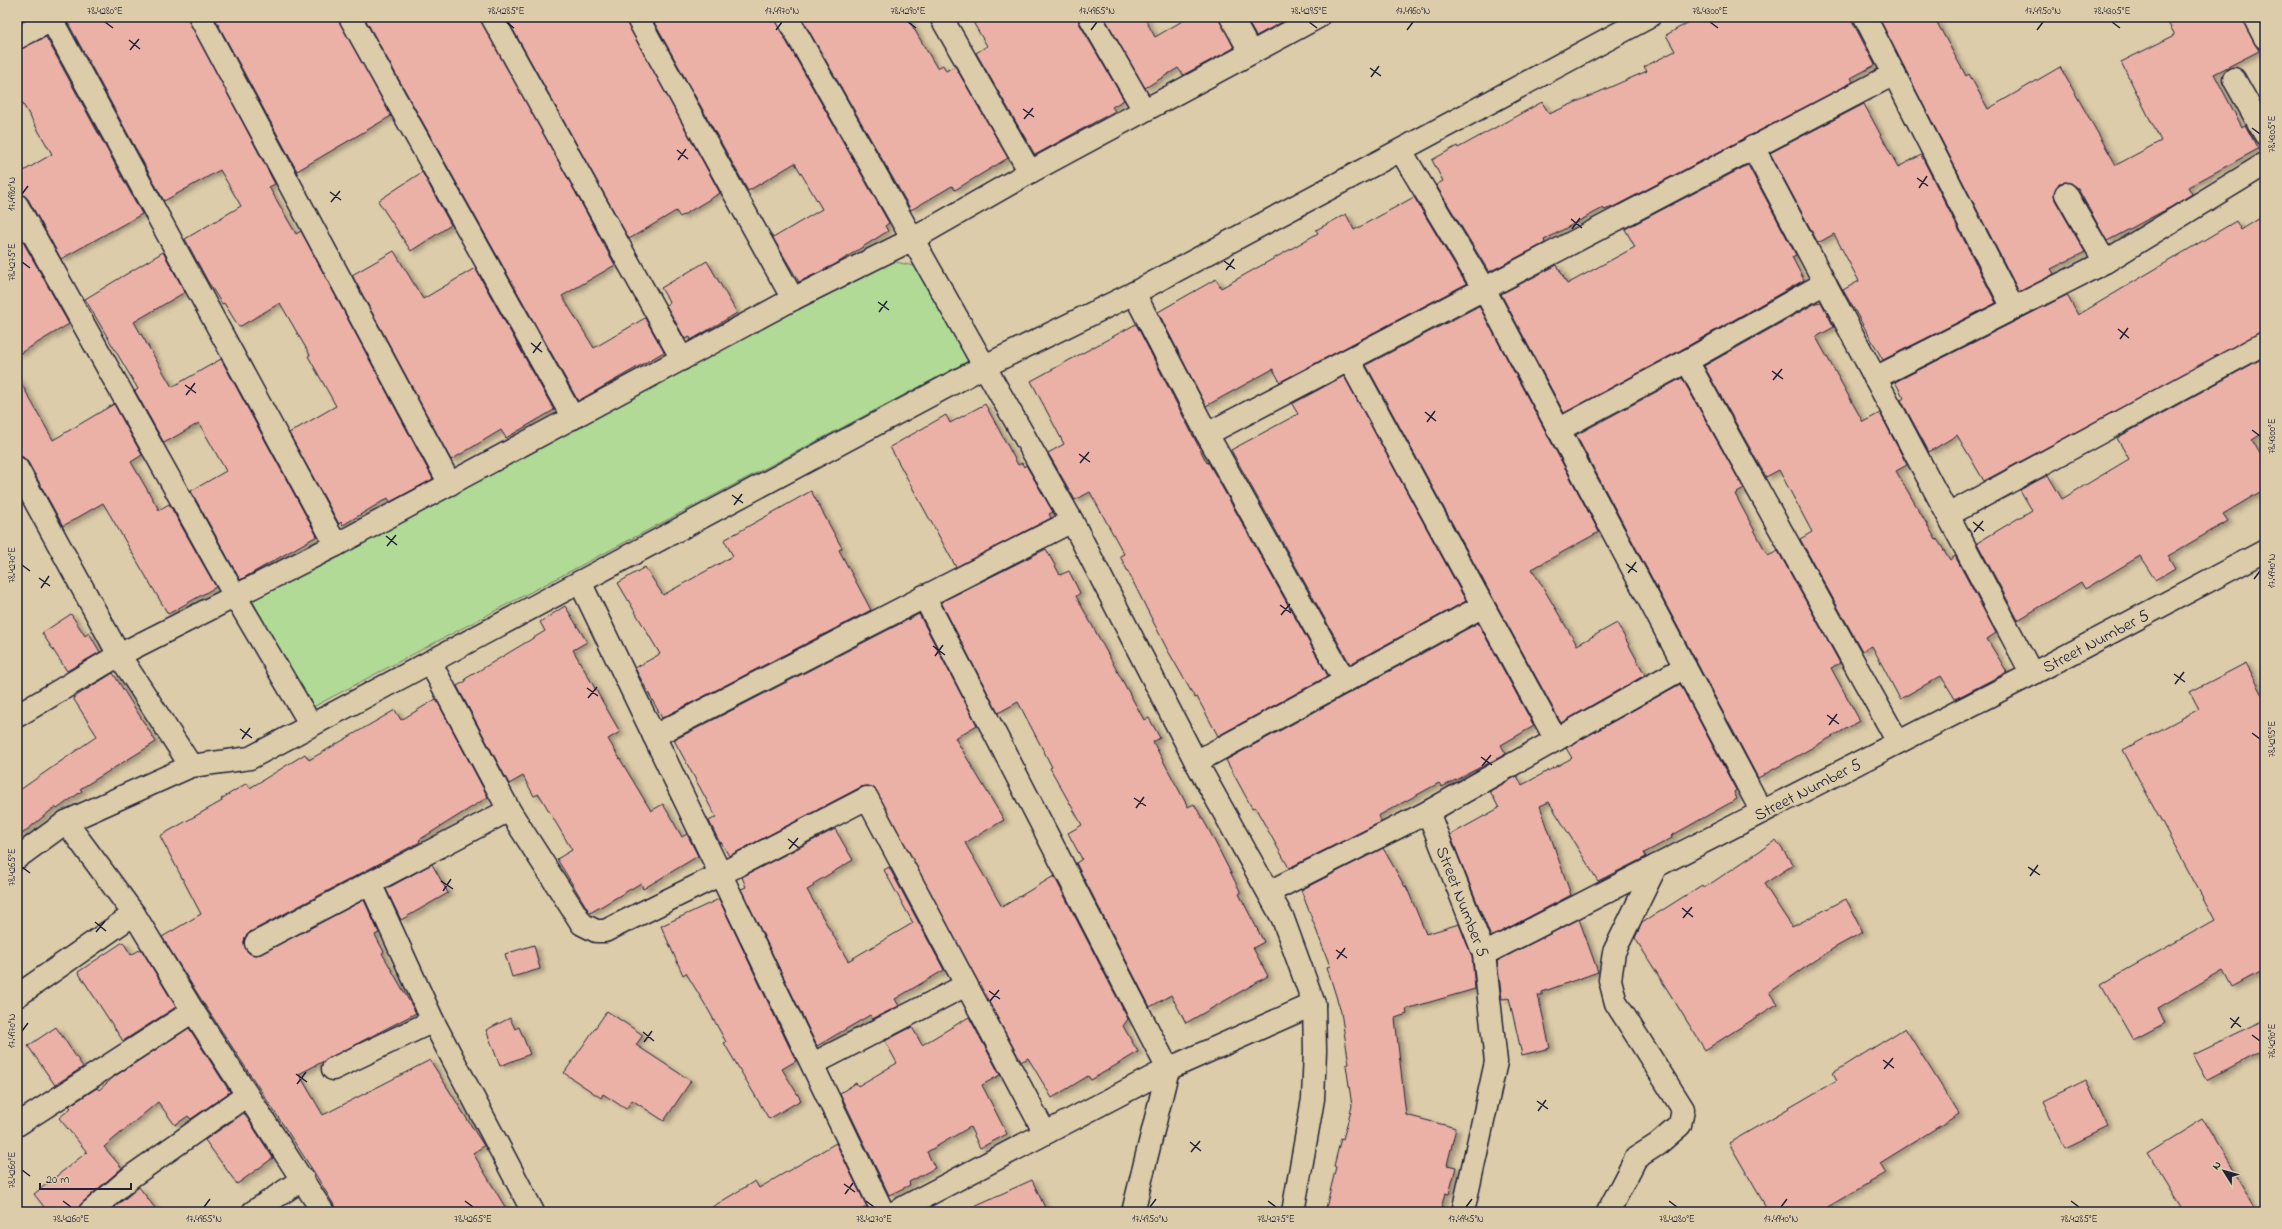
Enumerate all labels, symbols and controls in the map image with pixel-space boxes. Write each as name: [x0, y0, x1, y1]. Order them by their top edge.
text: 78.4280°E: [87, 4, 123, 19]
text: 78.4285°E: [487, 4, 525, 19]
text: 17.4970°N: [765, 4, 799, 19]
text: 78.4290°E: [890, 4, 926, 19]
text: 17.4965°N: [1079, 4, 1115, 19]
text: 78.4295°E: [1291, 4, 1327, 19]
text: 17.4960°N: [1396, 4, 1431, 19]
text: 78.4300°E: [1692, 4, 1728, 19]
text: 17.4950°N: [2025, 4, 2061, 19]
text: 78.4305°E: [2094, 4, 2130, 19]
text: 78.4305°E: [2265, 116, 2280, 152]
text: 17.4980°N: [5, 177, 20, 211]
text: 78.4275°E: [5, 243, 20, 281]
text: 78.4300°E: [2265, 418, 2280, 454]
text: 78.4270°E: [5, 547, 20, 583]
text: 17.4940°N: [2265, 554, 2280, 588]
street label: Street Number 5: [2038, 603, 2154, 680]
text: 78.4295°E: [2265, 721, 2280, 757]
street label: Street Number 5: [1750, 752, 1866, 828]
street label: Street Number 5: [1429, 843, 1495, 961]
text: 78.4265°E: [5, 848, 20, 886]
text: 17.4970°N: [5, 1014, 20, 1048]
text: 78.4290°E: [2265, 1023, 2280, 1059]
north arrow: [2204, 1151, 2244, 1191]
text: 78.4260°E: [5, 1152, 20, 1188]
text: N: [2208, 1158, 2225, 1173]
scale bar: [40, 1165, 131, 1191]
text: 20 m: [46, 1171, 69, 1189]
text: 78.4260°E: [53, 1212, 89, 1227]
text: 17.4965°N: [186, 1212, 222, 1227]
text: 78.4265°E: [454, 1212, 492, 1227]
text: 78.4270°E: [856, 1212, 892, 1227]
text: 17.4950°N: [1132, 1212, 1168, 1227]
text: 78.4275°E: [1257, 1212, 1295, 1227]
text: 17.4945°N: [1448, 1212, 1484, 1227]
text: 78.4280°E: [1659, 1212, 1695, 1227]
text: 17.4940°N: [1764, 1212, 1798, 1227]
text: 78.4285°E: [2060, 1212, 2098, 1227]

